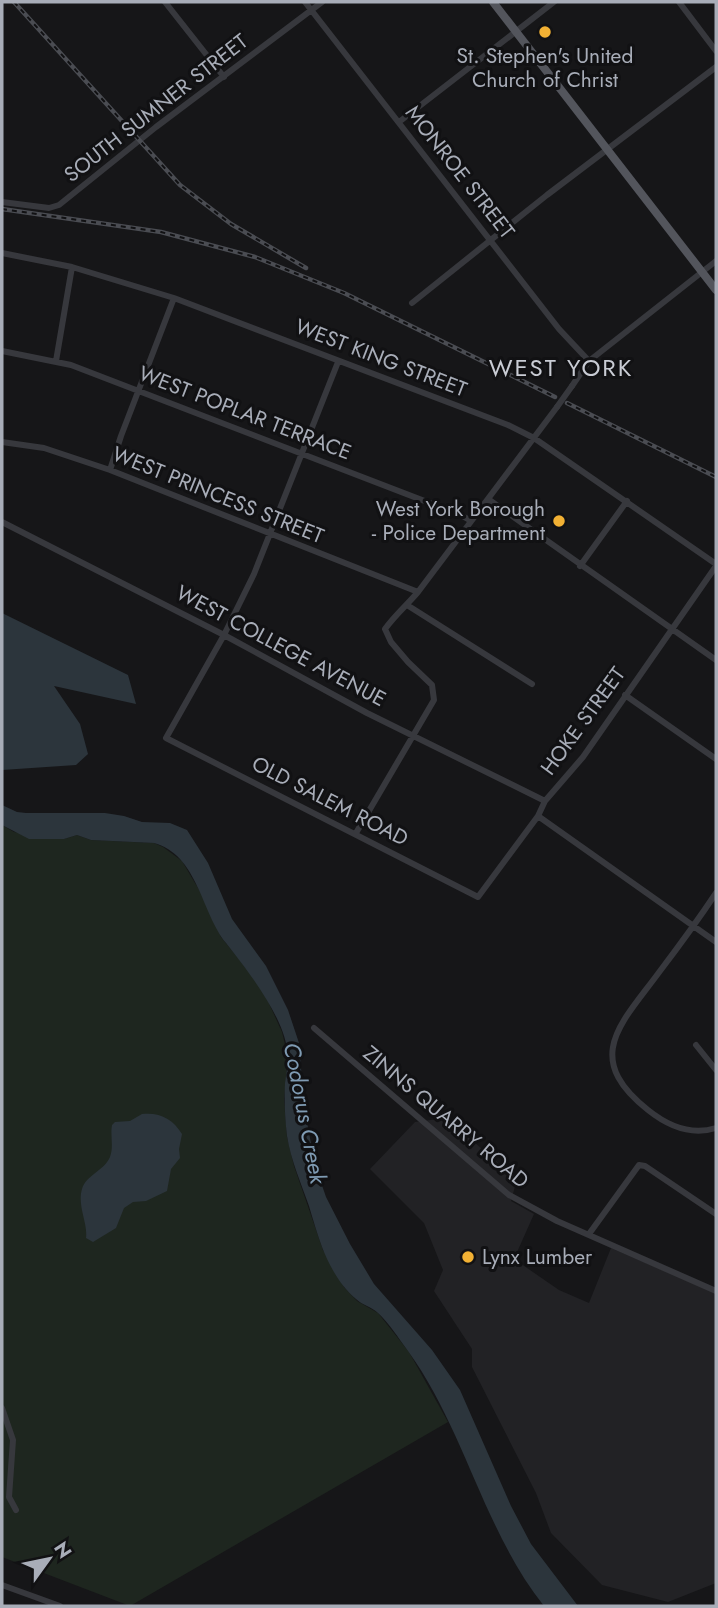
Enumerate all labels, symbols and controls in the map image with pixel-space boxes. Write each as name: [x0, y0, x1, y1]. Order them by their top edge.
marker: St. Stephen's United Church of Christ: [537, 24, 553, 40]
street label: SOUTH SUMNER STREET: [58, 27, 254, 189]
place label: St. Stephen's United Church of Christ: [457, 41, 633, 95]
street label: MONROE STREET: [398, 99, 522, 245]
street label: WEST KING STREET: [291, 311, 471, 405]
district label: WEST YORK: [489, 350, 633, 385]
street label: WEST POPLAR TERRACE: [134, 359, 356, 467]
street label: WEST PRINCESS STREET: [108, 439, 328, 551]
place label: West York Borough - Police Department: [372, 494, 545, 548]
marker: West York Borough - Police Department: [551, 513, 567, 529]
street label: WEST COLLEGE AVENUE: [171, 578, 391, 714]
street label: HOKE STREET: [533, 661, 633, 781]
street label: OLD SALEM ROAD: [246, 749, 414, 853]
street label: ZINNS QUARRY ROAD: [357, 1039, 535, 1195]
water label: Codorus Creek: [275, 1040, 336, 1188]
place label: Lynx Lumber: [482, 1242, 593, 1272]
marker: Lynx Lumber: [460, 1249, 476, 1265]
north arrow: [14, 1524, 84, 1594]
text: N: [47, 1536, 78, 1564]

